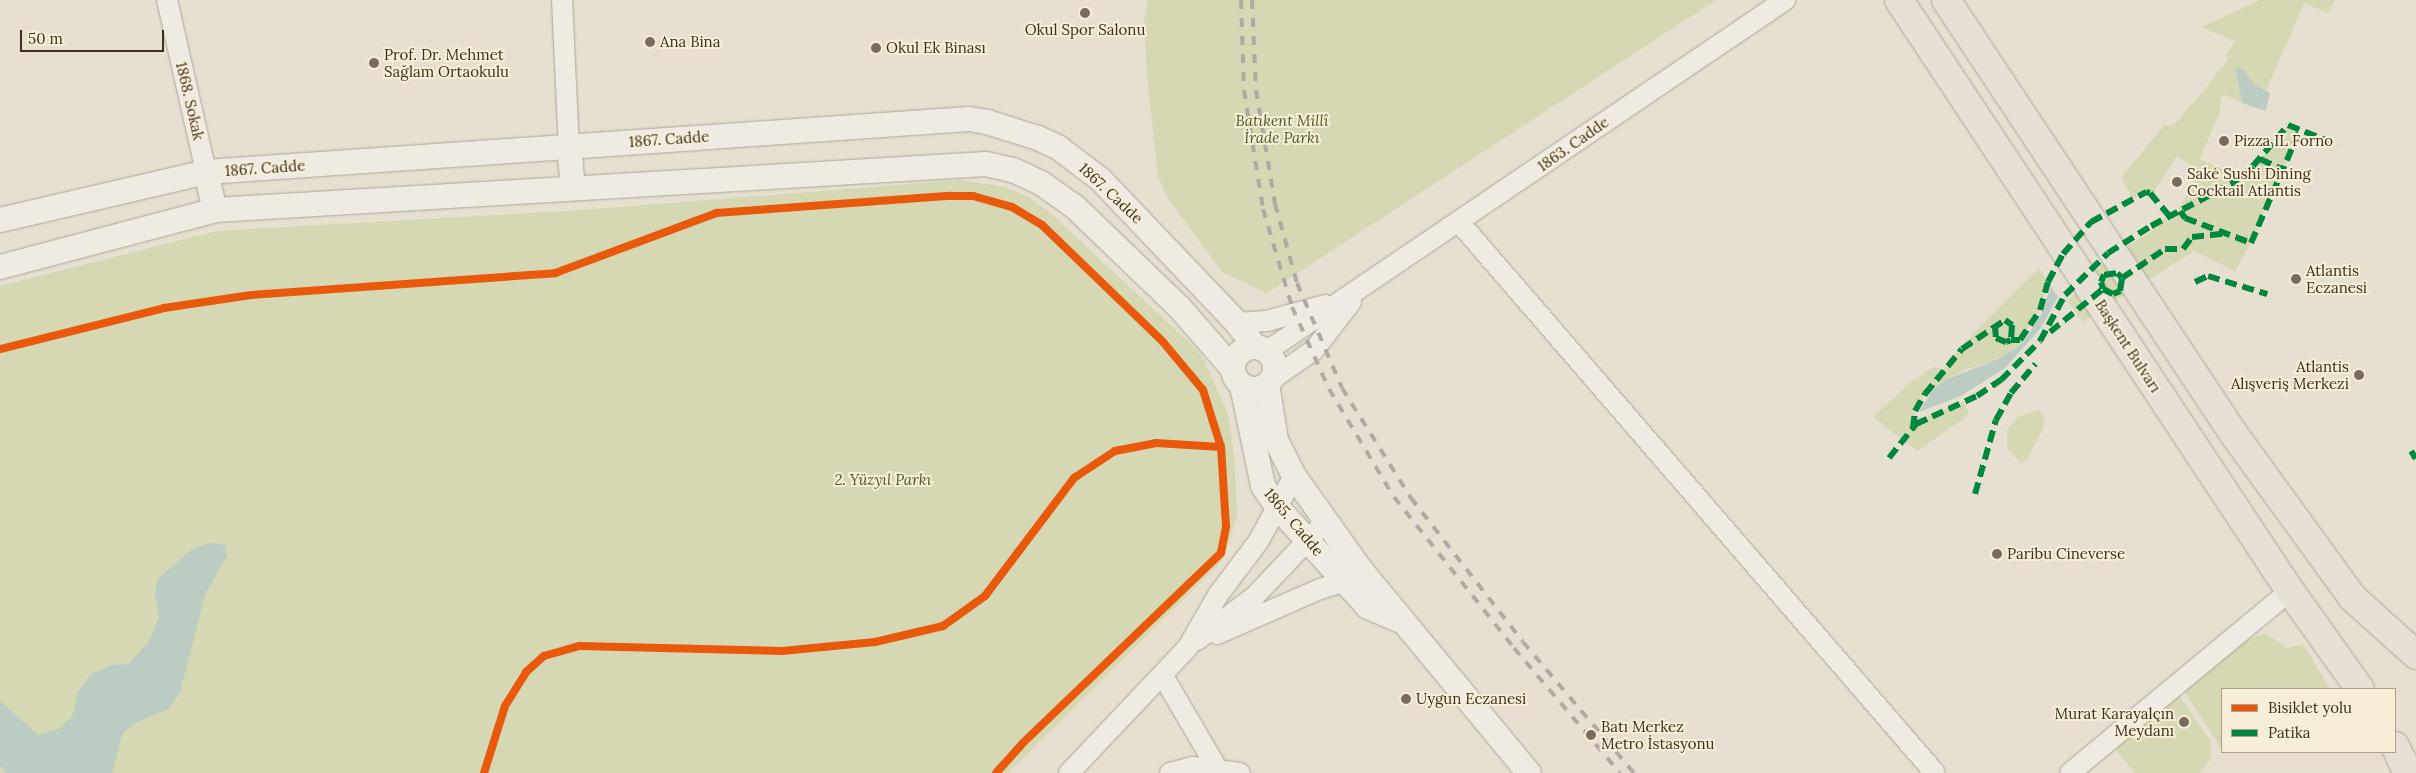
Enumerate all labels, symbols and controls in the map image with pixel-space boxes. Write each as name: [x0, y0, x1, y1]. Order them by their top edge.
marker: Okul Spor Salonu: [1079, 7, 1091, 19]
scale bar: [22, 20, 166, 52]
place label: Okul Spor Salonu: [1025, 21, 1145, 39]
text: 50 m: [28, 29, 63, 48]
place label: Ana Bina: [660, 33, 720, 51]
marker: Ana Bina: [644, 36, 656, 48]
place label: Okul Ek Binası: [886, 39, 986, 57]
marker: Okul Ek Binası: [870, 42, 882, 54]
place label: Prof. Dr. Mehmet Sağlam Ortaokulu: [384, 45, 509, 80]
marker: Prof. Dr. Mehmet Sağlam Ortaokulu: [368, 57, 380, 69]
street label: 1868. Sokak: [172, 60, 208, 142]
park label: Batıkent Millî İrade Parkı: [1235, 111, 1329, 146]
street label: 1863. Cadde: [1534, 113, 1612, 175]
street label: 1867. Cadde: [628, 127, 710, 151]
place label: Pizza IL Forno: [2234, 132, 2333, 150]
marker: Pizza IL Forno: [2218, 135, 2230, 147]
street label: 1867. Cadde: [224, 156, 306, 180]
street label: 1867. Cadde: [1075, 159, 1147, 227]
place label: Saké Sushi Dining Cocktail Atlantis: [2187, 164, 2311, 199]
marker: Saké Sushi Dining Cocktail Atlantis: [2171, 176, 2183, 188]
place label: Atlantis Eczanesi: [2306, 261, 2367, 296]
marker: Atlantis Eczanesi: [2290, 273, 2302, 285]
street label: Başkent Bulvarı: [2091, 296, 2165, 396]
place label: Atlantis Alışveriş Merkezi: [2231, 357, 2349, 392]
marker: Atlantis Alışveriş Merkezi: [2353, 369, 2365, 381]
park label: 2. Yüzyıl Parkı: [835, 471, 931, 489]
street label: 1865. Cadde: [1261, 485, 1327, 559]
place label: Paribu Cineverse: [2007, 545, 2125, 563]
marker: Paribu Cineverse: [1991, 548, 2003, 560]
legend: [2221, 688, 2396, 753]
place label: Uygun Eczanesi: [1416, 690, 1526, 708]
marker: Uygun Eczanesi: [1400, 693, 1412, 705]
text: Bisiklet yolu: [2268, 698, 2352, 717]
place label: Murat Karayalçın Meydanı: [2054, 704, 2174, 739]
marker: Murat Karayalçın Meydanı: [2178, 716, 2190, 728]
place label: Batı Merkez Metro İstasyonu: [1601, 717, 1715, 752]
text: Patika: [2268, 723, 2310, 742]
marker: Batı Merkez Metro İstasyonu: [1585, 729, 1597, 741]

